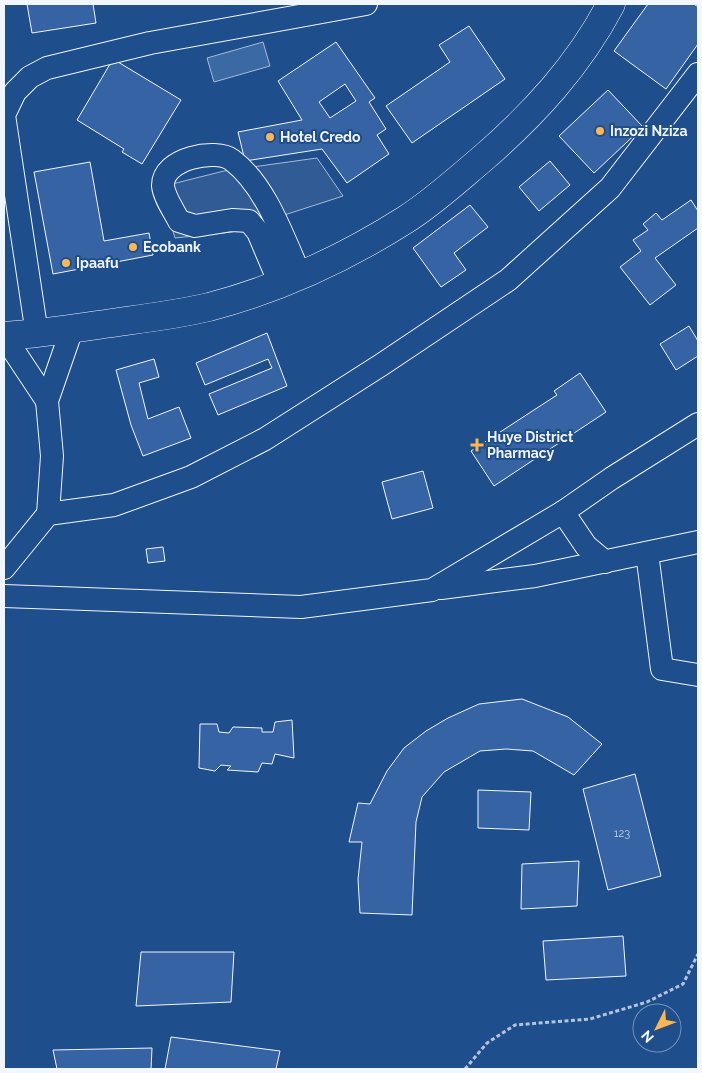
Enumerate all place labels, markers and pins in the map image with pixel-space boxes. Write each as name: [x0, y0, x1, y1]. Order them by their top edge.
place label: Inzozi Nziza: [610, 123, 688, 139]
marker: Inzozi Nziza: [594, 125, 606, 137]
place label: Hotel Credo: [280, 129, 361, 145]
marker: Hotel Credo: [264, 131, 276, 143]
place label: Ecobank: [143, 239, 201, 255]
marker: Ecobank: [127, 241, 139, 253]
place label: Ipaafu: [76, 255, 119, 271]
marker: Ipaafu: [60, 257, 72, 269]
place label: Huye District Pharmacy: [487, 429, 574, 461]
marker: Huye District Pharmacy: [471, 439, 483, 451]

